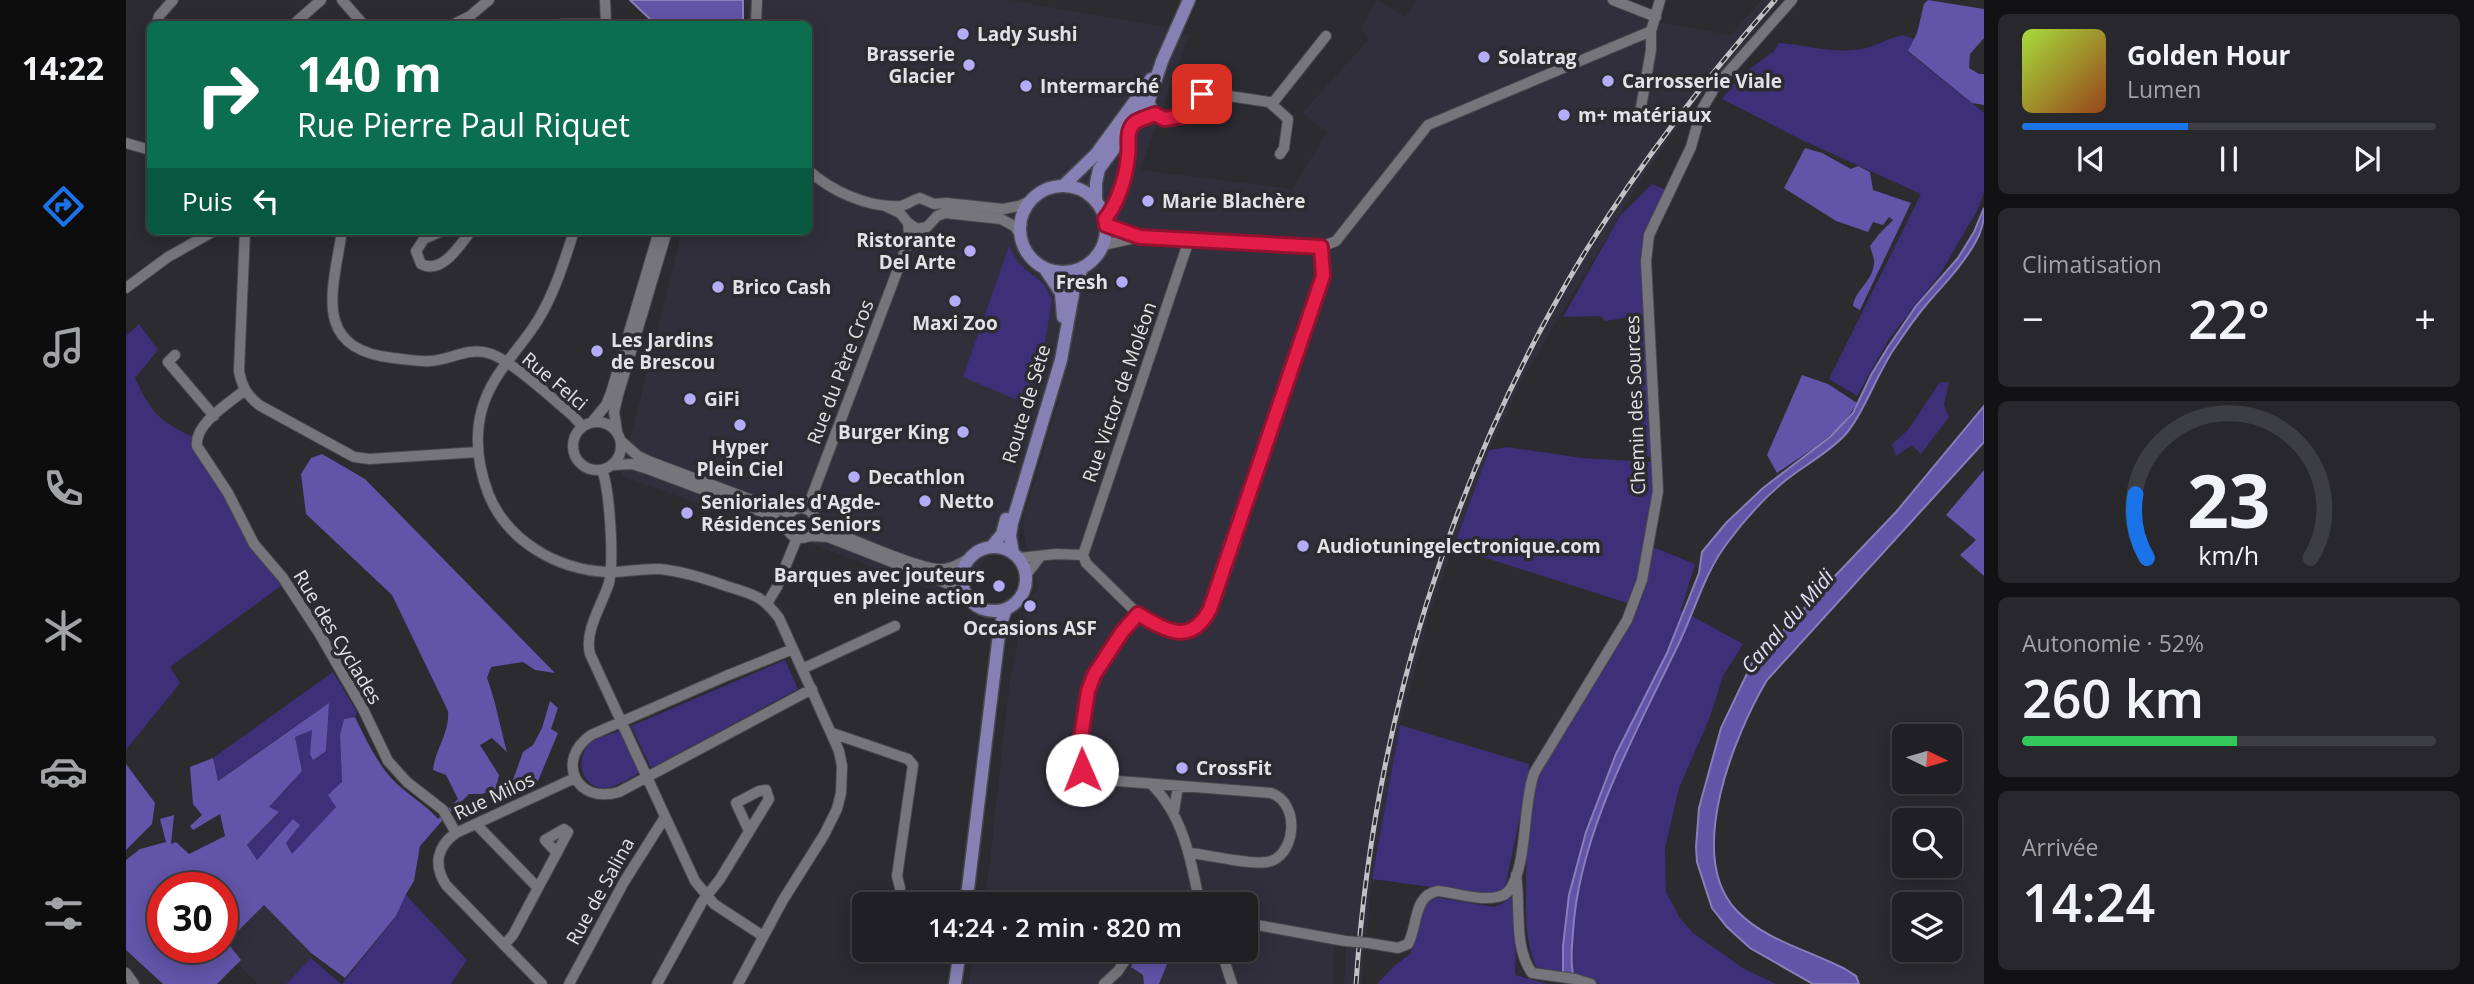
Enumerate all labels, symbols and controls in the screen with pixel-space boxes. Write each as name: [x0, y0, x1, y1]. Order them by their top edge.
place label: Lady Sushi: [977, 21, 1078, 47]
marker: Lady Sushi: [955, 26, 971, 42]
text: Golden Hour: [2127, 37, 2290, 73]
text: 140 m: [297, 40, 442, 106]
place label: Brasserie Glacier: [866, 41, 955, 89]
place label: Solatrag: [1498, 44, 1577, 70]
text: 14:22: [22, 46, 104, 89]
icon: right: [182, 49, 273, 140]
marker: Solatrag: [1476, 49, 1492, 65]
marker: Brasserie Glacier: [961, 57, 977, 73]
pin: [1172, 64, 1232, 124]
place label: Carrosserie Viale: [1622, 68, 1782, 94]
place label: Intermarché: [1040, 73, 1159, 99]
marker: Carrosserie Viale: [1600, 73, 1616, 89]
text: Lumen: [2127, 73, 2201, 105]
icon: arrive: [1183, 75, 1221, 113]
marker: Intermarché: [1018, 78, 1034, 94]
place label: m+ matériaux: [1578, 102, 1711, 128]
text: Rue Pierre Paul Riquet: [297, 103, 630, 146]
marker: m+ matériaux: [1556, 107, 1572, 123]
icon: previous: [2072, 140, 2110, 178]
icon: pause: [2210, 140, 2248, 178]
icon: next: [2348, 140, 2386, 178]
icon: directions: [39, 182, 88, 231]
icon: left: [247, 182, 285, 220]
text: Puis: [182, 183, 233, 219]
place label: Marie Blachère: [1162, 188, 1305, 214]
marker: Marie Blachère: [1140, 193, 1156, 209]
place label: Ristorante Del Arte: [856, 227, 956, 275]
marker: Ristorante Del Arte: [962, 243, 978, 259]
text: Climatisation: [2022, 248, 2162, 280]
place label: Fresh: [1056, 269, 1108, 295]
place label: Brico Cash: [732, 274, 831, 300]
marker: Fresh: [1114, 274, 1130, 290]
marker: Brico Cash: [710, 279, 726, 295]
text: 22°: [2188, 283, 2270, 354]
text: −: [2022, 292, 2044, 344]
text: +: [2414, 292, 2436, 344]
marker: Maxi Zoo: [947, 293, 963, 309]
street label: Rue du Père Cros: [800, 296, 880, 448]
street label: Rue Victor de Moléon: [1076, 298, 1162, 486]
place label: Maxi Zoo: [912, 310, 998, 336]
street label: Chemin des Sources: [1619, 315, 1651, 495]
icon: music: [39, 323, 88, 372]
place label: Les Jardins de Brescou: [611, 327, 715, 375]
street label: Route de Sète: [996, 341, 1056, 467]
marker: Les Jardins de Brescou: [589, 343, 605, 359]
street label: Rue Felci: [517, 346, 593, 416]
place label: GiFi: [704, 386, 740, 412]
marker: GiFi: [682, 391, 698, 407]
marker: Hyper Plein Ciel: [732, 417, 748, 433]
place label: Burger King: [838, 419, 949, 445]
marker: Burger King: [955, 424, 971, 440]
place label: Hyper Plein Ciel: [696, 434, 784, 482]
text: 23: [2187, 450, 2271, 549]
icon: phone: [39, 464, 88, 513]
place label: Decathlon: [868, 464, 965, 490]
marker: Decathlon: [846, 469, 862, 485]
place label: Netto: [939, 488, 994, 514]
place label: Senioriales d'Agde- Résidences Seniors: [701, 489, 881, 537]
marker: Netto: [917, 493, 933, 509]
marker: Senioriales d'Agde- Résidences Seniors: [679, 505, 695, 521]
place label: Audiotuningelectronique.com: [1317, 533, 1601, 559]
marker: Audiotuningelectronique.com: [1295, 538, 1311, 554]
text: km/h: [2199, 538, 2259, 572]
place label: Barques avec jouteurs en pleine action: [774, 562, 985, 610]
water label: Canal du Midi: [1734, 563, 1840, 679]
street label: Rue des Cyclades: [288, 565, 388, 709]
marker: Barques avec jouteurs en pleine action: [991, 578, 1007, 594]
marker: Occasions ASF: [1022, 598, 1038, 614]
icon: climate: [39, 606, 88, 655]
place label: Occasions ASF: [963, 615, 1097, 641]
text: Autonomie · 52%: [2022, 627, 2204, 659]
text: 260 km: [2022, 662, 2204, 733]
north arrow: [1892, 724, 1962, 794]
map controls: [1892, 724, 1962, 962]
position arrow: [1045, 733, 1119, 807]
icon: car: [39, 747, 88, 796]
place label: CrossFit: [1196, 755, 1272, 781]
marker: CrossFit: [1174, 760, 1190, 776]
street label: Rue Milos: [449, 766, 539, 826]
button: search: [1892, 808, 1962, 878]
text: Arrivée: [2022, 831, 2098, 863]
street label: Rue de Salina: [560, 833, 640, 949]
text: 14:24: [2022, 866, 2155, 937]
speed limit sign: 30: [147, 872, 238, 963]
icon: filters: [39, 889, 88, 938]
button: layers: [1892, 892, 1962, 962]
text: 14:24 · 2 min · 820 m: [928, 909, 1182, 945]

